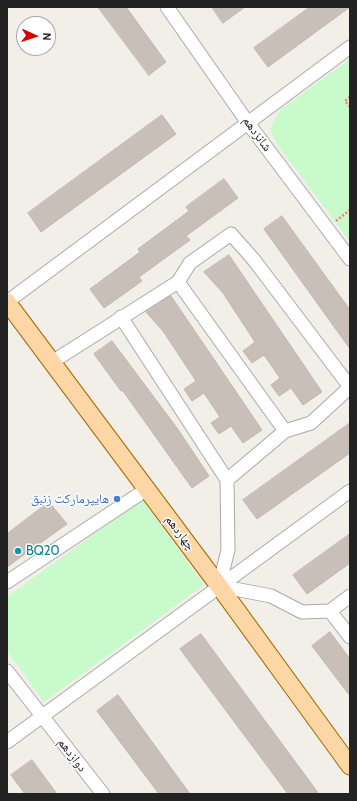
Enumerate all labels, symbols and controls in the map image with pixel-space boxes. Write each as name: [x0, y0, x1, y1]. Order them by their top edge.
north arrow: [16, 16, 56, 56]
text: N: [40, 32, 54, 41]
street label: شانزدهم: [239, 113, 275, 155]
place label: هایپرمارکت زنبق: [31, 491, 109, 507]
marker: هایپرمارکت زنبق: [112, 494, 122, 504]
street label: چهاردهم: [162, 512, 198, 554]
place label: BQ20: [26, 543, 60, 559]
marker: BQ20: [13, 546, 23, 556]
street label: دوازدهم: [54, 735, 90, 775]

